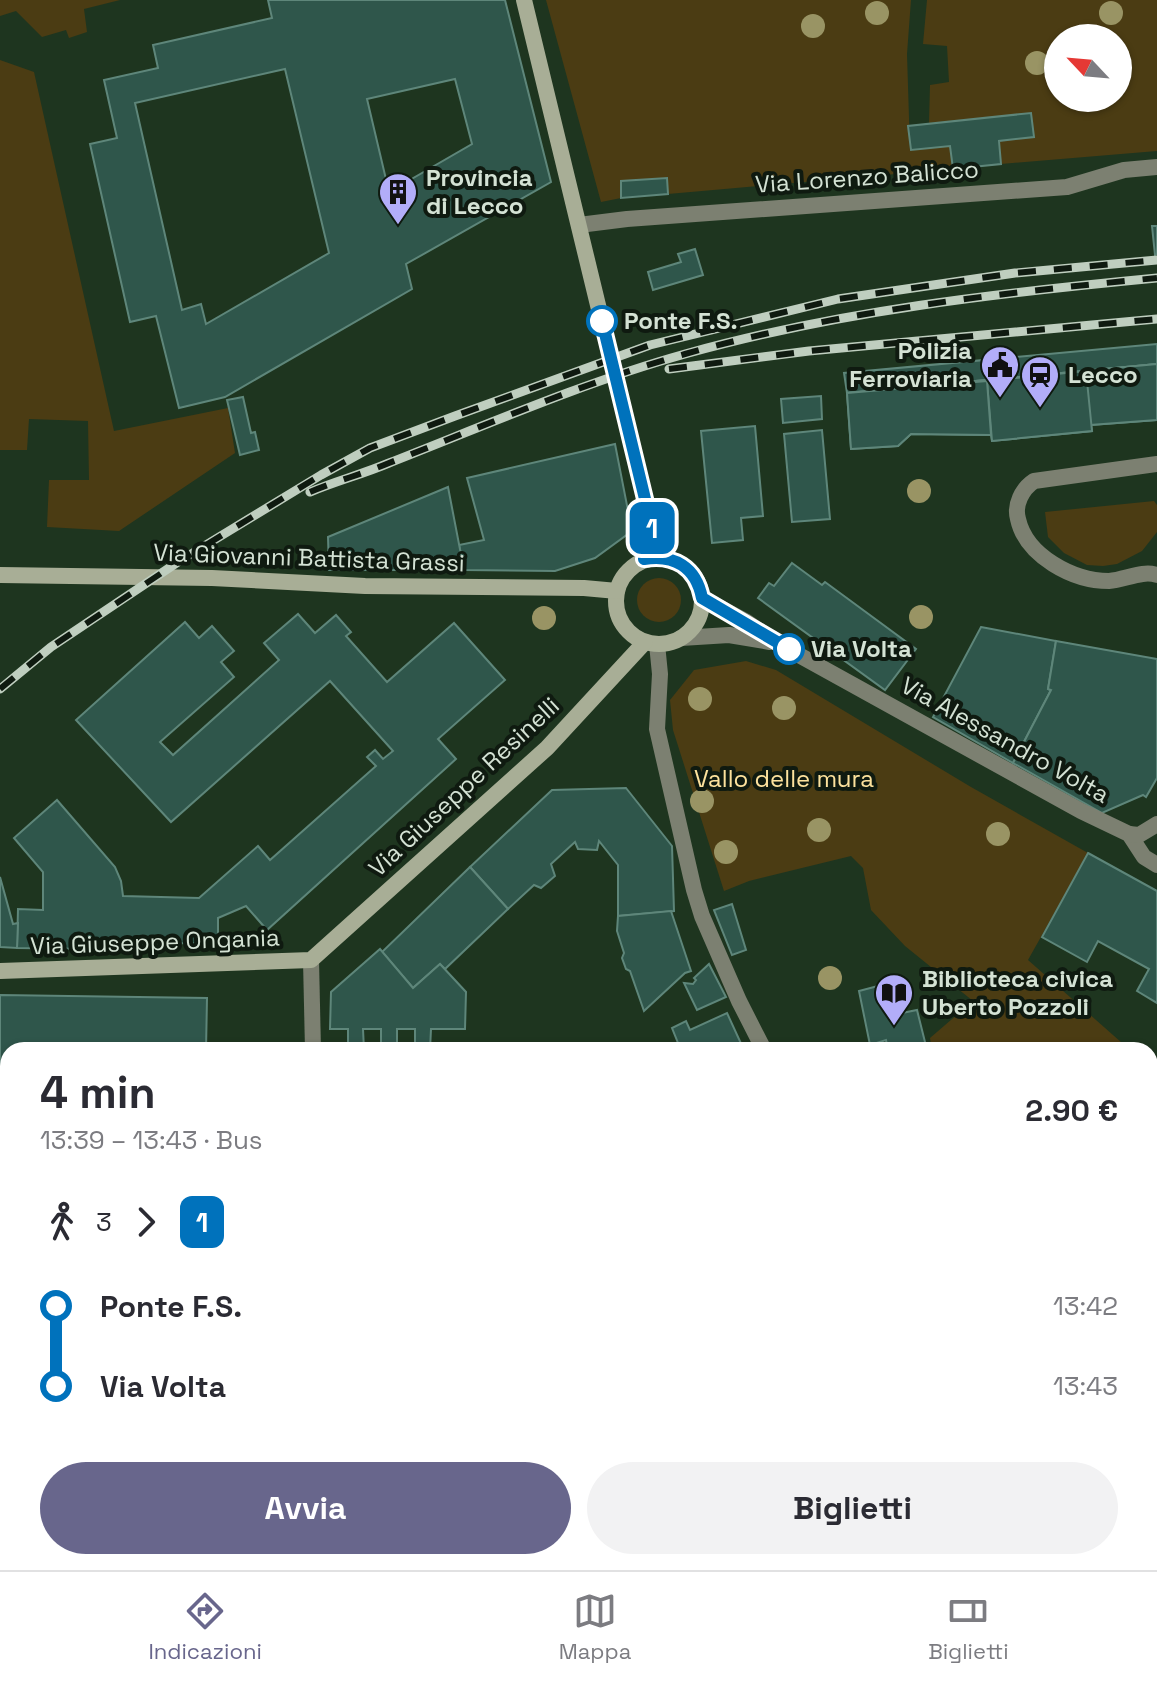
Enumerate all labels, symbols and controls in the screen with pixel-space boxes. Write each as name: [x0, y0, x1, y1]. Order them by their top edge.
north arrow: [1044, 24, 1132, 112]
map controls: [1044, 24, 1132, 112]
street label: Via Lorenzo Balicco: [754, 153, 980, 200]
place label: Provincia di Lecco: [426, 162, 533, 221]
building icon: Provincia di Lecco: [377, 171, 419, 226]
place label: Ponte F.S.: [624, 305, 738, 336]
marker: Ponte F.S.: [587, 306, 617, 336]
place label: Polizia Ferroviaria: [849, 335, 972, 394]
public building icon: Polizia Ferroviaria: [979, 344, 1021, 399]
station icon: Lecco: [1019, 354, 1061, 409]
place label: Lecco: [1068, 359, 1138, 390]
line badge: 1: [626, 502, 678, 554]
text: 1: [646, 510, 658, 546]
street label: Via Giovanni Battista Grassi: [153, 537, 465, 578]
place label: Via Volta: [811, 633, 912, 664]
marker: Via Volta: [774, 634, 804, 664]
street label: Via Alessandro Volta: [896, 669, 1115, 810]
street label: Via Giuseppe Resinelli: [362, 690, 566, 883]
park label: Vallo delle mura: [694, 763, 874, 794]
street label: Via Giuseppe Ongania: [30, 922, 280, 961]
place label: Biblioteca civica Uberto Pozzoli: [922, 963, 1113, 1022]
library icon: Biblioteca civica Uberto Pozzoli: [873, 972, 915, 1027]
text: 4 min: [40, 1065, 156, 1121]
text: 2.90 €: [1025, 1091, 1118, 1130]
text: 13:39 – 13:43 · Bus: [40, 1123, 263, 1157]
icon: walk: [40, 1200, 84, 1244]
icon: forward: [124, 1200, 168, 1244]
text: 1: [196, 1204, 208, 1240]
text: 3: [96, 1205, 112, 1239]
text: Ponte F.S.: [100, 1287, 242, 1326]
text: 13:42: [1053, 1289, 1118, 1323]
text: Via Volta: [100, 1367, 226, 1406]
text: 13:43: [1053, 1369, 1118, 1403]
button: Avvia: [40, 1462, 571, 1554]
button: Biglietti: [587, 1462, 1118, 1554]
tab: Indicazioni: [148, 1589, 262, 1665]
tab: Mappa: [559, 1589, 631, 1665]
tab: Biglietti: [928, 1589, 1009, 1665]

